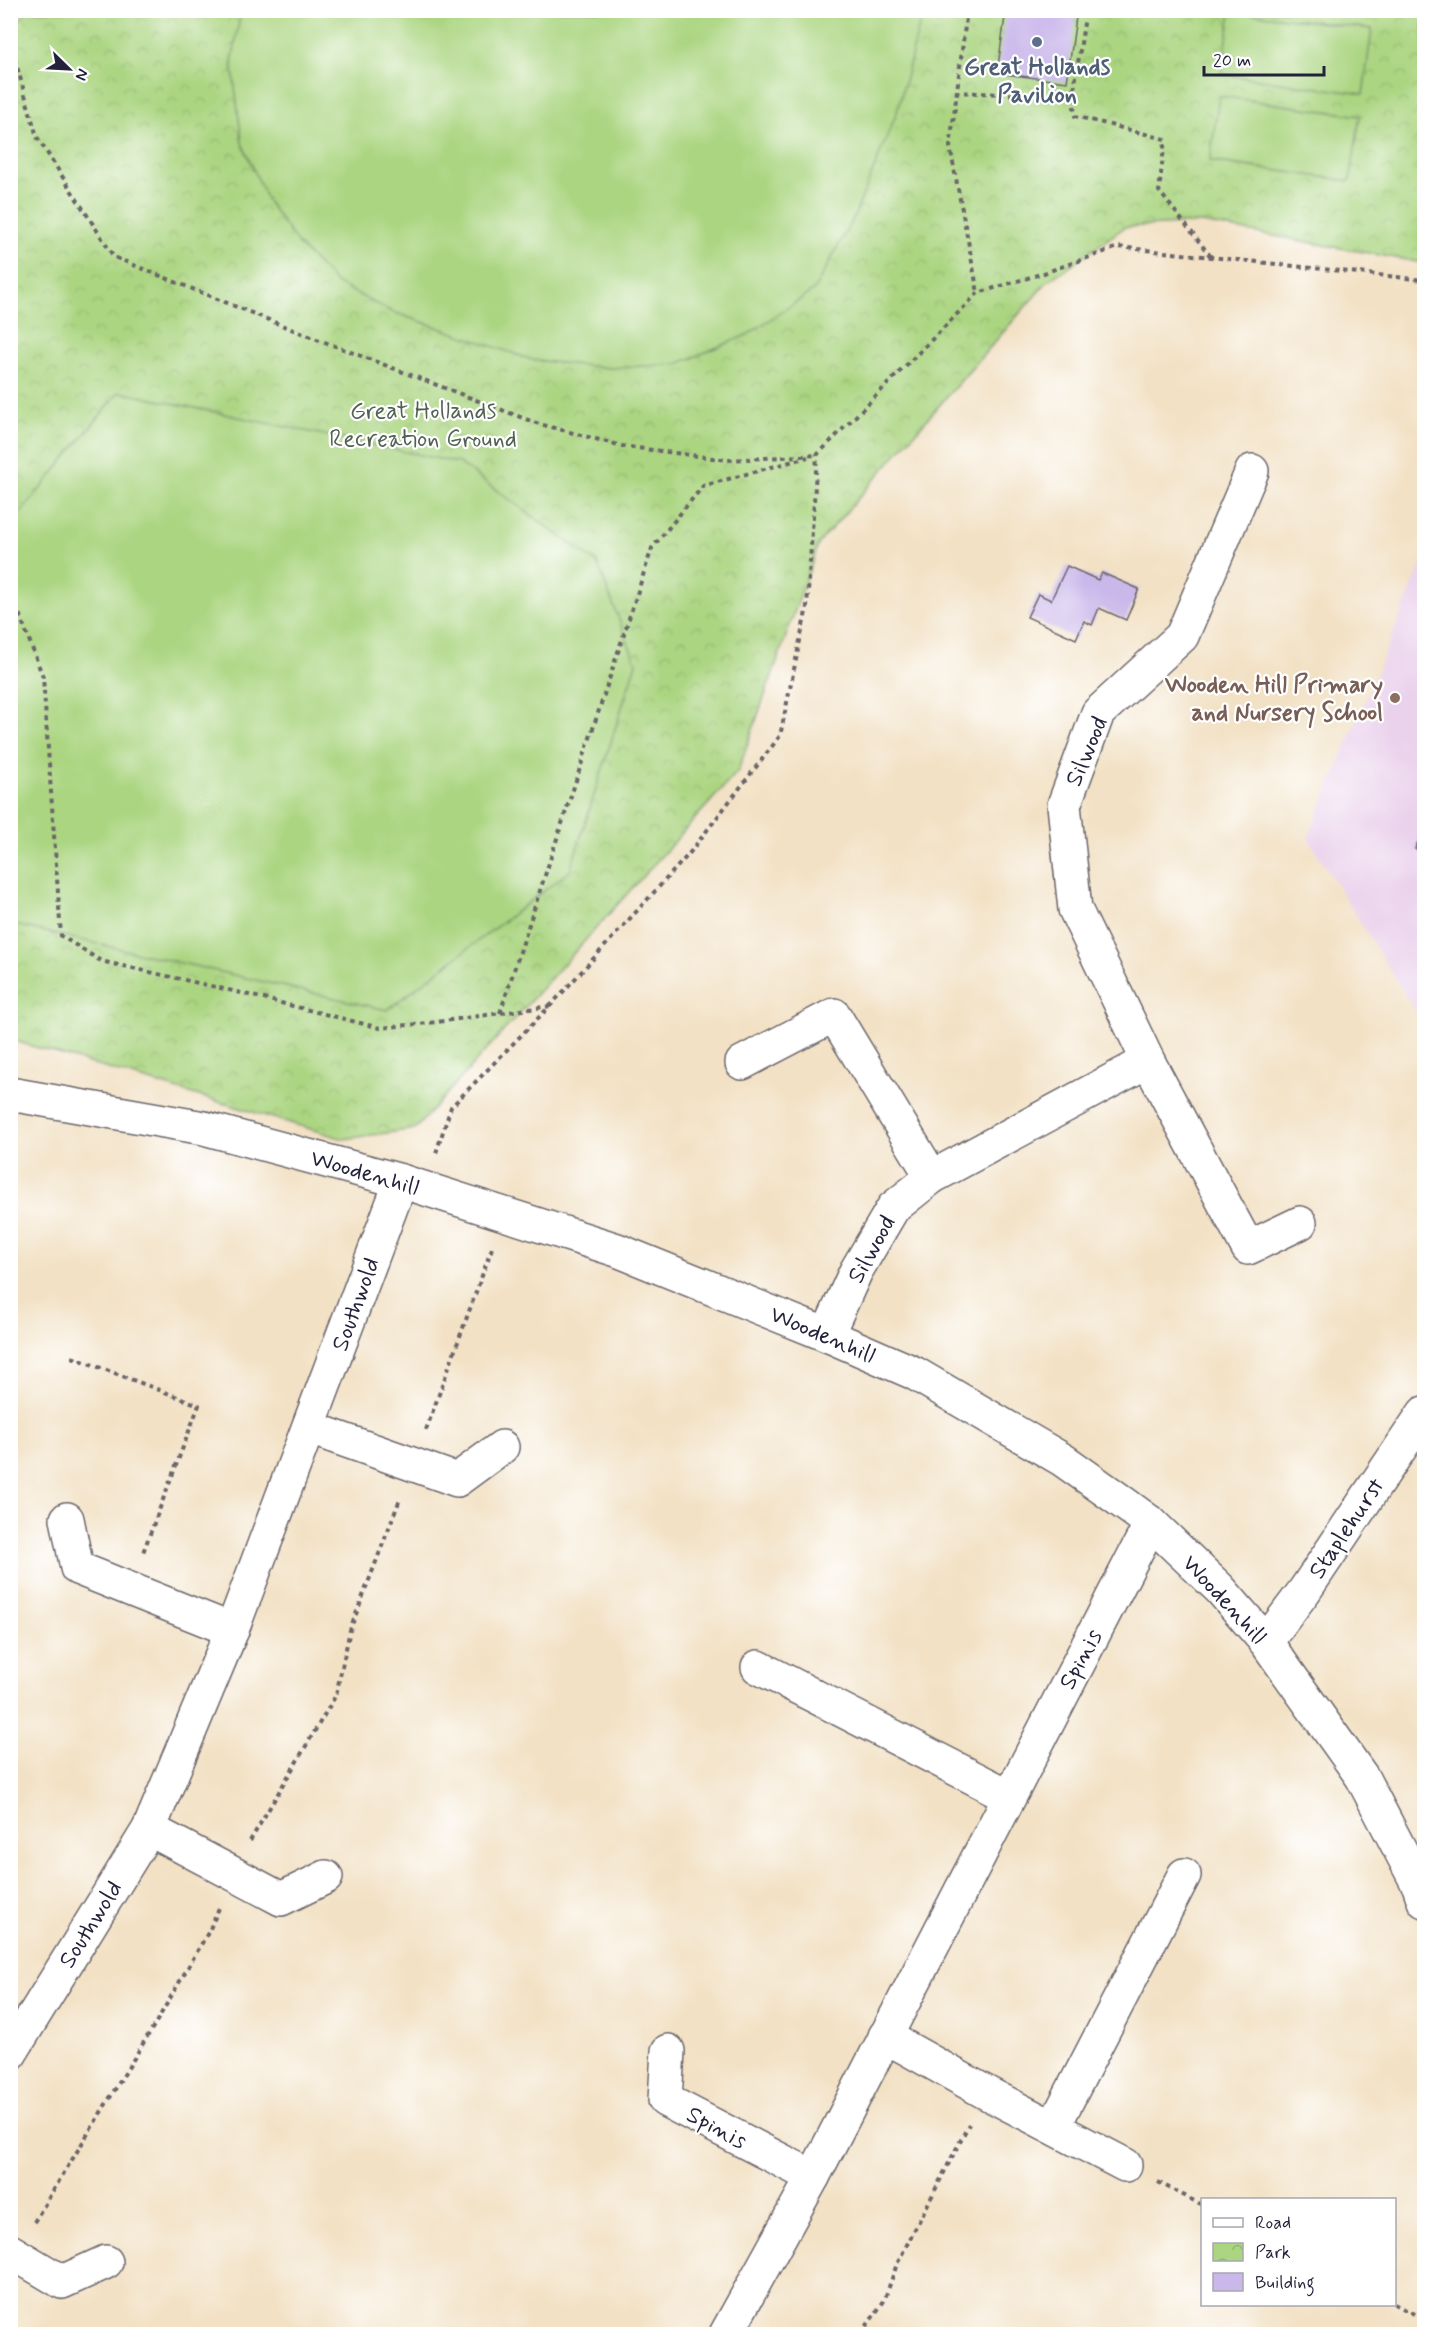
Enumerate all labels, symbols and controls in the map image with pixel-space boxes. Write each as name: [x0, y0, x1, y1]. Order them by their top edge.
marker: Great Hollands Pavilion: [1030, 35, 1044, 49]
north arrow: [39, 39, 99, 99]
scale bar: [1204, 39, 1324, 77]
text: 20 m: [1213, 49, 1251, 73]
place label: Great Hollands Pavilion: [964, 52, 1111, 111]
text: N: [70, 65, 93, 84]
park label: Great Hollands Recreation Ground: [329, 396, 517, 455]
place label: Wooden Hill Primary and Nursery School: [1164, 670, 1383, 729]
marker: Wooden Hill Primary and Nursery School: [1388, 691, 1402, 705]
street label: Silwood: [1059, 712, 1116, 791]
street label: Woodenhill: [307, 1143, 422, 1204]
street label: Silwood: [841, 1210, 904, 1289]
street label: Southwold: [325, 1253, 388, 1356]
street label: Woodenhill: [765, 1299, 880, 1371]
street label: Staplehurst: [1302, 1472, 1392, 1585]
street label: Woodenhill: [1175, 1549, 1273, 1651]
street label: Spinis: [1053, 1624, 1110, 1695]
street label: Southwold: [52, 1875, 130, 1974]
street label: Spinis: [681, 2100, 752, 2157]
legend: [1201, 2198, 1396, 2306]
text: Road: [1255, 2211, 1291, 2235]
text: Park: [1255, 2241, 1291, 2265]
text: Building: [1255, 2271, 1315, 2297]

